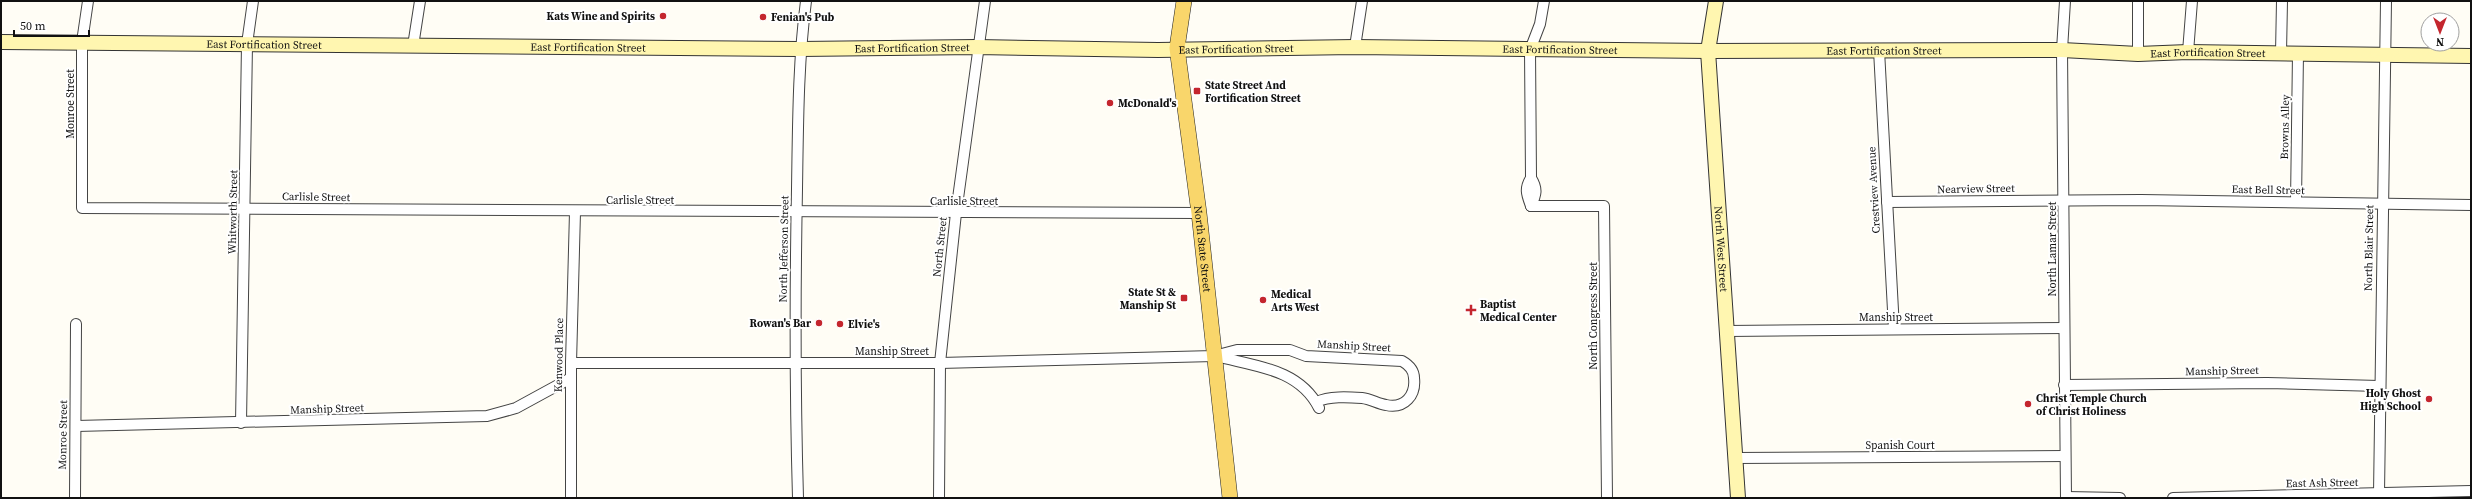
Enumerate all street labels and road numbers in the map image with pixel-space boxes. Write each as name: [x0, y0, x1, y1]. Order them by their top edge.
street label: East Fortification Street: [206, 36, 322, 52]
street label: East Fortification Street: [530, 39, 646, 55]
street label: East Fortification Street: [854, 40, 970, 56]
street label: East Fortification Street: [1178, 40, 1294, 57]
street label: East Fortification Street: [1502, 41, 1618, 57]
street label: East Fortification Street: [1826, 43, 1942, 58]
street label: East Fortification Street: [2150, 44, 2266, 61]
street label: Monroe Street: [63, 69, 78, 139]
street label: Browns Alley: [2277, 94, 2293, 160]
street label: Crestview Avenue: [1864, 146, 1884, 234]
street label: Whitworth Street: [225, 169, 241, 254]
street label: Nearview Street: [1937, 181, 2015, 197]
street label: East Bell Street: [2231, 182, 2305, 198]
street label: Carlisle Street: [282, 189, 351, 205]
street label: Carlisle Street: [606, 193, 674, 208]
street label: Carlisle Street: [930, 194, 998, 209]
street label: North Jefferson Street: [776, 195, 792, 302]
street label: North Lamar Street: [2045, 201, 2060, 296]
street label: North Blair Street: [2361, 204, 2377, 291]
street label: North State Street: [1191, 205, 1215, 293]
street label: North West Street: [1711, 205, 1732, 293]
street label: North Street: [929, 216, 951, 278]
street label: North Congress Street: [1586, 262, 1601, 370]
street label: Manship Street: [1859, 310, 1933, 325]
street label: Kenwood Place: [551, 317, 567, 392]
street label: Manship Street: [1317, 337, 1392, 355]
street label: Manship Street: [855, 344, 929, 359]
street label: Manship Street: [2185, 363, 2259, 379]
street label: Monroe Street: [55, 400, 71, 470]
street label: Manship Street: [290, 400, 365, 418]
street label: Spanish Court: [1866, 438, 1935, 453]
street label: East Ash Street: [2286, 475, 2359, 491]

